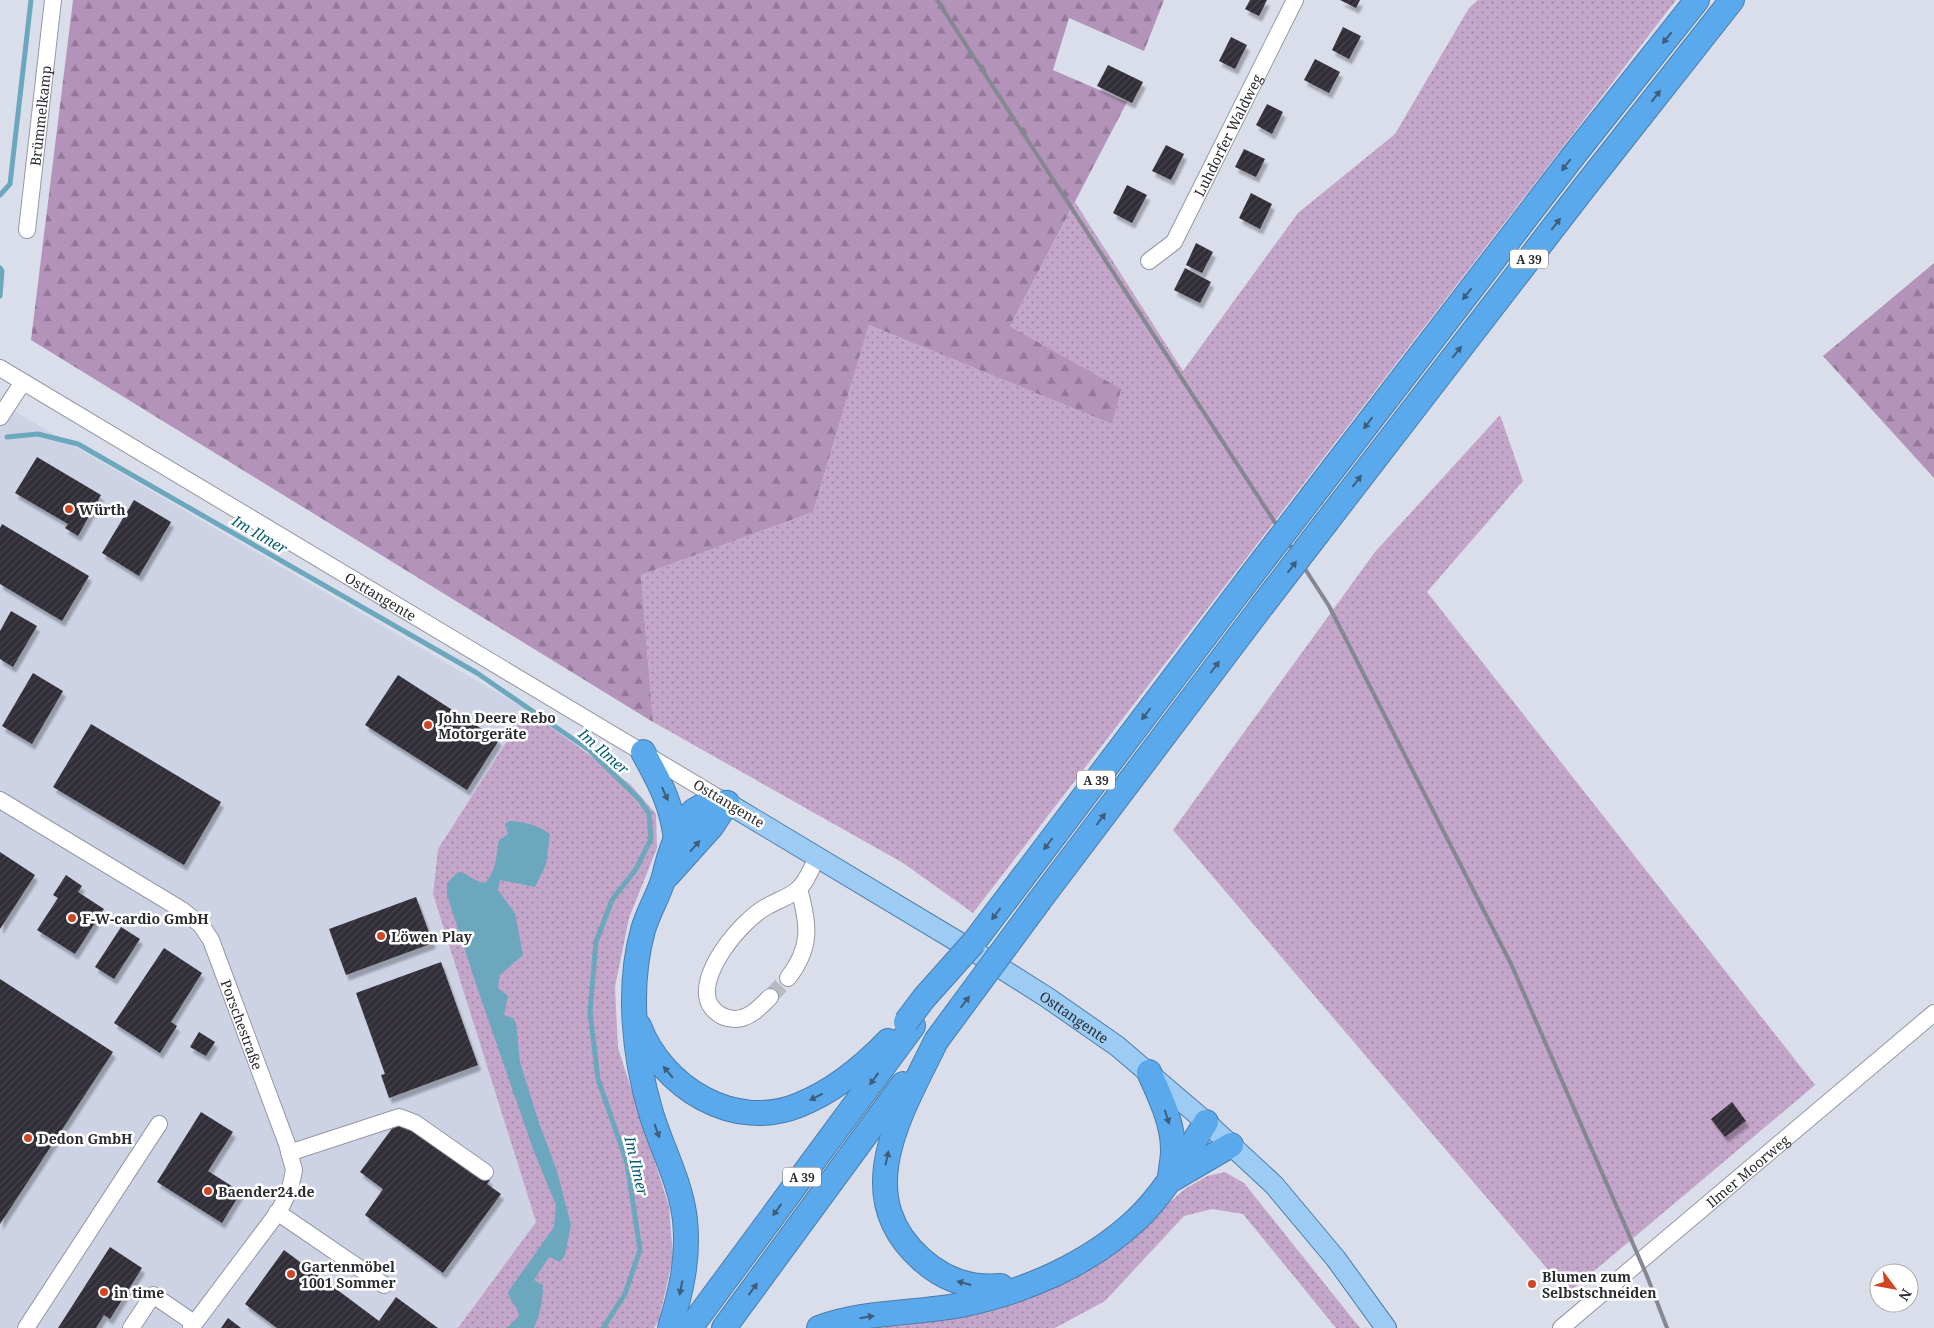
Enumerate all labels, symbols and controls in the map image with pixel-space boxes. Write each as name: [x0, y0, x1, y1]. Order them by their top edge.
one-way arrow: [1661, 31, 1672, 44]
street label: Brümmelkamp: [25, 65, 55, 167]
street label: Luhdorfer Waldweg: [1189, 70, 1266, 199]
one-way arrow: [1651, 90, 1662, 103]
one-way arrow: [1560, 158, 1571, 171]
one-way arrow: [1550, 218, 1561, 231]
road number: A 39: [1510, 250, 1548, 268]
one-way arrow: [1461, 287, 1472, 300]
one-way arrow: [1451, 346, 1462, 359]
one-way arrow: [1362, 416, 1373, 429]
one-way arrow: [1352, 475, 1363, 488]
place label: Würth: [79, 500, 126, 519]
marker: Würth: [63, 503, 75, 515]
water label: Im Ilmer: [228, 510, 292, 558]
one-way arrow: [1286, 561, 1297, 574]
street label: Osttangente: [342, 567, 420, 625]
one-way arrow: [1210, 661, 1221, 674]
one-way arrow: [1141, 707, 1151, 721]
place label: John Deere Rebo Motorgeräte: [437, 708, 556, 743]
marker: John Deere Rebo Motorgeräte: [422, 719, 434, 731]
water label: Im Ilmer: [574, 723, 634, 779]
road number: A 39: [1077, 770, 1115, 790]
street label: Osttangente: [690, 774, 768, 832]
one-way arrow: [661, 787, 669, 801]
one-way arrow: [1096, 812, 1106, 826]
one-way arrow: [1043, 837, 1053, 851]
one-way arrow: [689, 840, 701, 852]
one-way arrow: [990, 907, 1001, 920]
place label: F-W-cardio GmbH: [82, 909, 209, 928]
marker: F-W-cardio GmbH: [66, 912, 78, 924]
place label: Löwen Play: [391, 927, 473, 946]
marker: Löwen Play: [375, 930, 387, 942]
street label: Porschestraße: [217, 977, 268, 1072]
street label: Osttangente: [1036, 986, 1113, 1047]
one-way arrow: [959, 996, 970, 1009]
one-way arrow: [663, 1065, 674, 1078]
one-way arrow: [869, 1072, 879, 1086]
one-way arrow: [808, 1093, 823, 1101]
one-way arrow: [1164, 1110, 1172, 1125]
one-way arrow: [654, 1123, 661, 1138]
place label: Dedon GmbH: [38, 1129, 133, 1148]
street label: Ilmer Moorweg: [1702, 1130, 1793, 1211]
marker: Dedon GmbH: [22, 1132, 34, 1144]
water label: Im Ilmer: [620, 1133, 654, 1199]
one-way arrow: [883, 1151, 891, 1166]
road number: A 39: [783, 1168, 821, 1186]
place label: Baender24.de: [218, 1182, 315, 1201]
marker: Baender24.de: [202, 1185, 214, 1197]
one-way arrow: [772, 1203, 782, 1217]
place label: Gartenmöbel 1001 Sommer: [301, 1257, 397, 1292]
north arrow: [1869, 1263, 1919, 1313]
place label: Blumen zum Selbstschneiden: [1542, 1267, 1657, 1302]
marker: Gartenmöbel 1001 Sommer: [285, 1268, 297, 1280]
marker: Blumen zum Selbstschneiden: [1526, 1278, 1538, 1290]
one-way arrow: [957, 1279, 972, 1287]
one-way arrow: [677, 1281, 685, 1296]
place label: in time: [114, 1283, 164, 1302]
one-way arrow: [747, 1283, 758, 1296]
text: N: [1894, 1285, 1916, 1305]
marker: in time: [98, 1286, 110, 1298]
one-way arrow: [859, 1313, 875, 1321]

